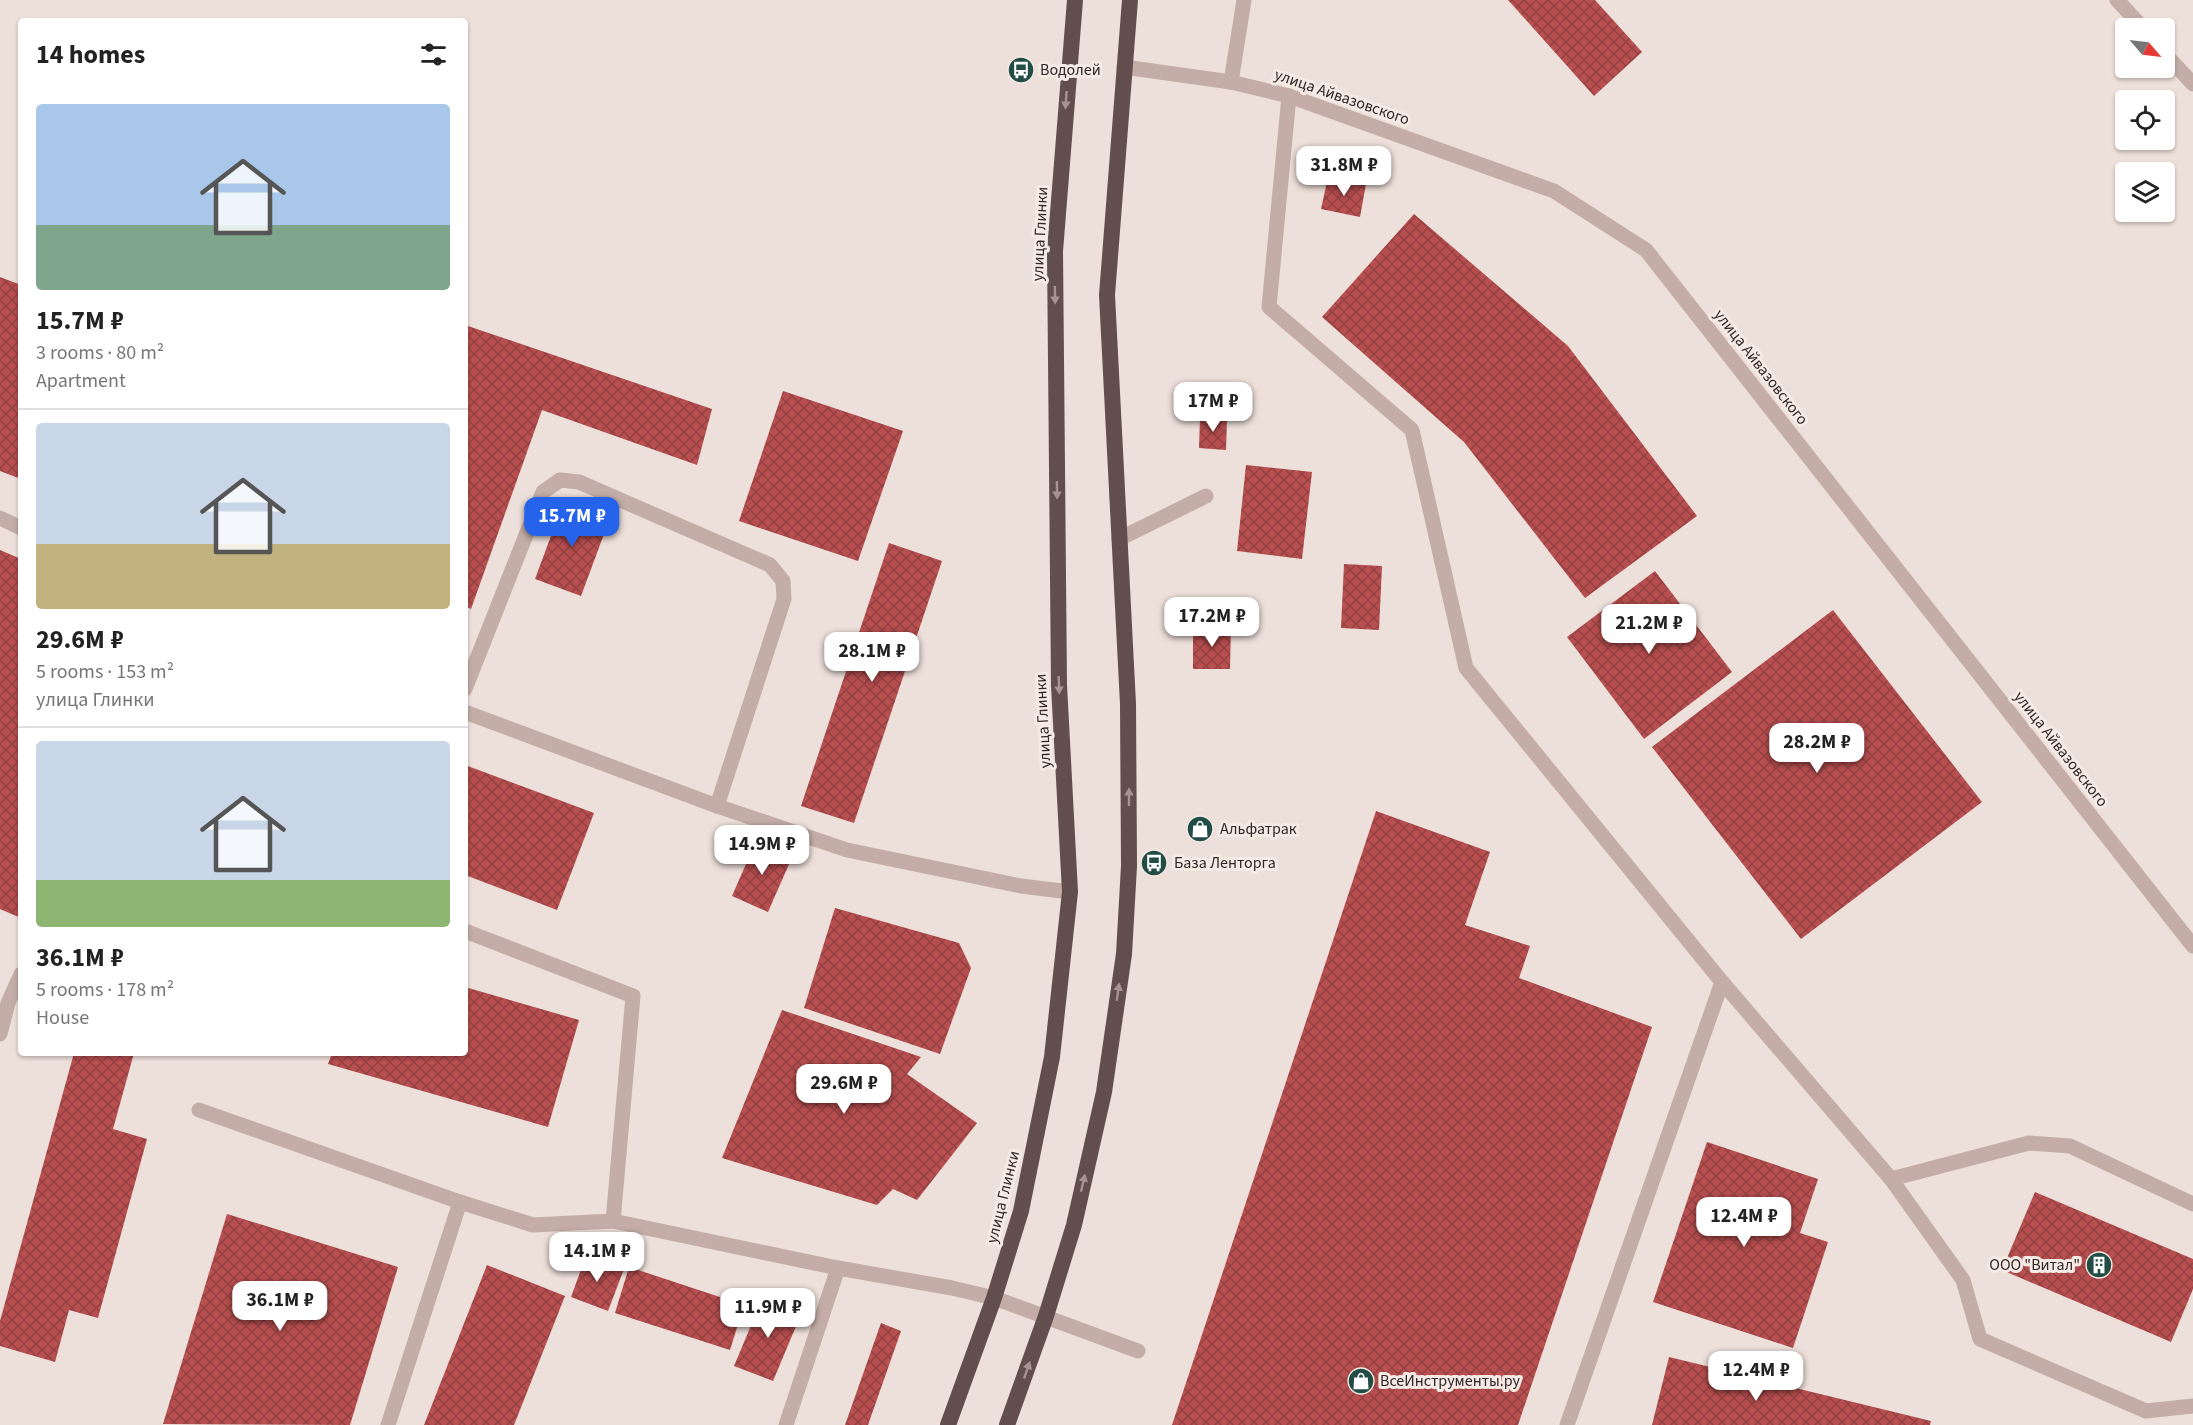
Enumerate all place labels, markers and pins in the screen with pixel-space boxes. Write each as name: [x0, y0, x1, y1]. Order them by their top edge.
bus stop icon: Водолей: [1006, 55, 1036, 85]
place label: Водолей: [1040, 59, 1101, 81]
pin: 31.8M ₽: [1289, 146, 1399, 197]
pin: 17M ₽: [1171, 382, 1255, 433]
pin: 15.7M ₽: [517, 497, 627, 548]
pin: 17.2M ₽: [1157, 597, 1267, 648]
pin: 21.2M ₽: [1594, 604, 1704, 655]
pin: 28.1M ₽: [817, 632, 927, 683]
pin: 28.2M ₽: [1762, 723, 1872, 774]
shop icon: Альфатрак: [1185, 814, 1215, 844]
place label: Альфатрак: [1220, 818, 1297, 840]
pin: 14.9M ₽: [707, 825, 817, 876]
bus stop icon: База Ленторга: [1139, 848, 1169, 878]
place label: База Ленторга: [1174, 852, 1276, 874]
pin: 29.6M ₽: [789, 1064, 899, 1115]
pin: 12.4M ₽: [1689, 1197, 1799, 1248]
pin: 14.1M ₽: [542, 1232, 652, 1283]
building icon: ООО "Витал": [2084, 1250, 2114, 1280]
place label: ООО "Витал": [1989, 1254, 2080, 1276]
pin: 36.1M ₽: [225, 1281, 335, 1332]
pin: 11.9M ₽: [713, 1288, 823, 1339]
pin: 12.4M ₽: [1701, 1351, 1811, 1402]
shop icon: ВсеИнструменты.ру: [1346, 1366, 1376, 1396]
place label: ВсеИнструменты.ру: [1380, 1370, 1521, 1392]

